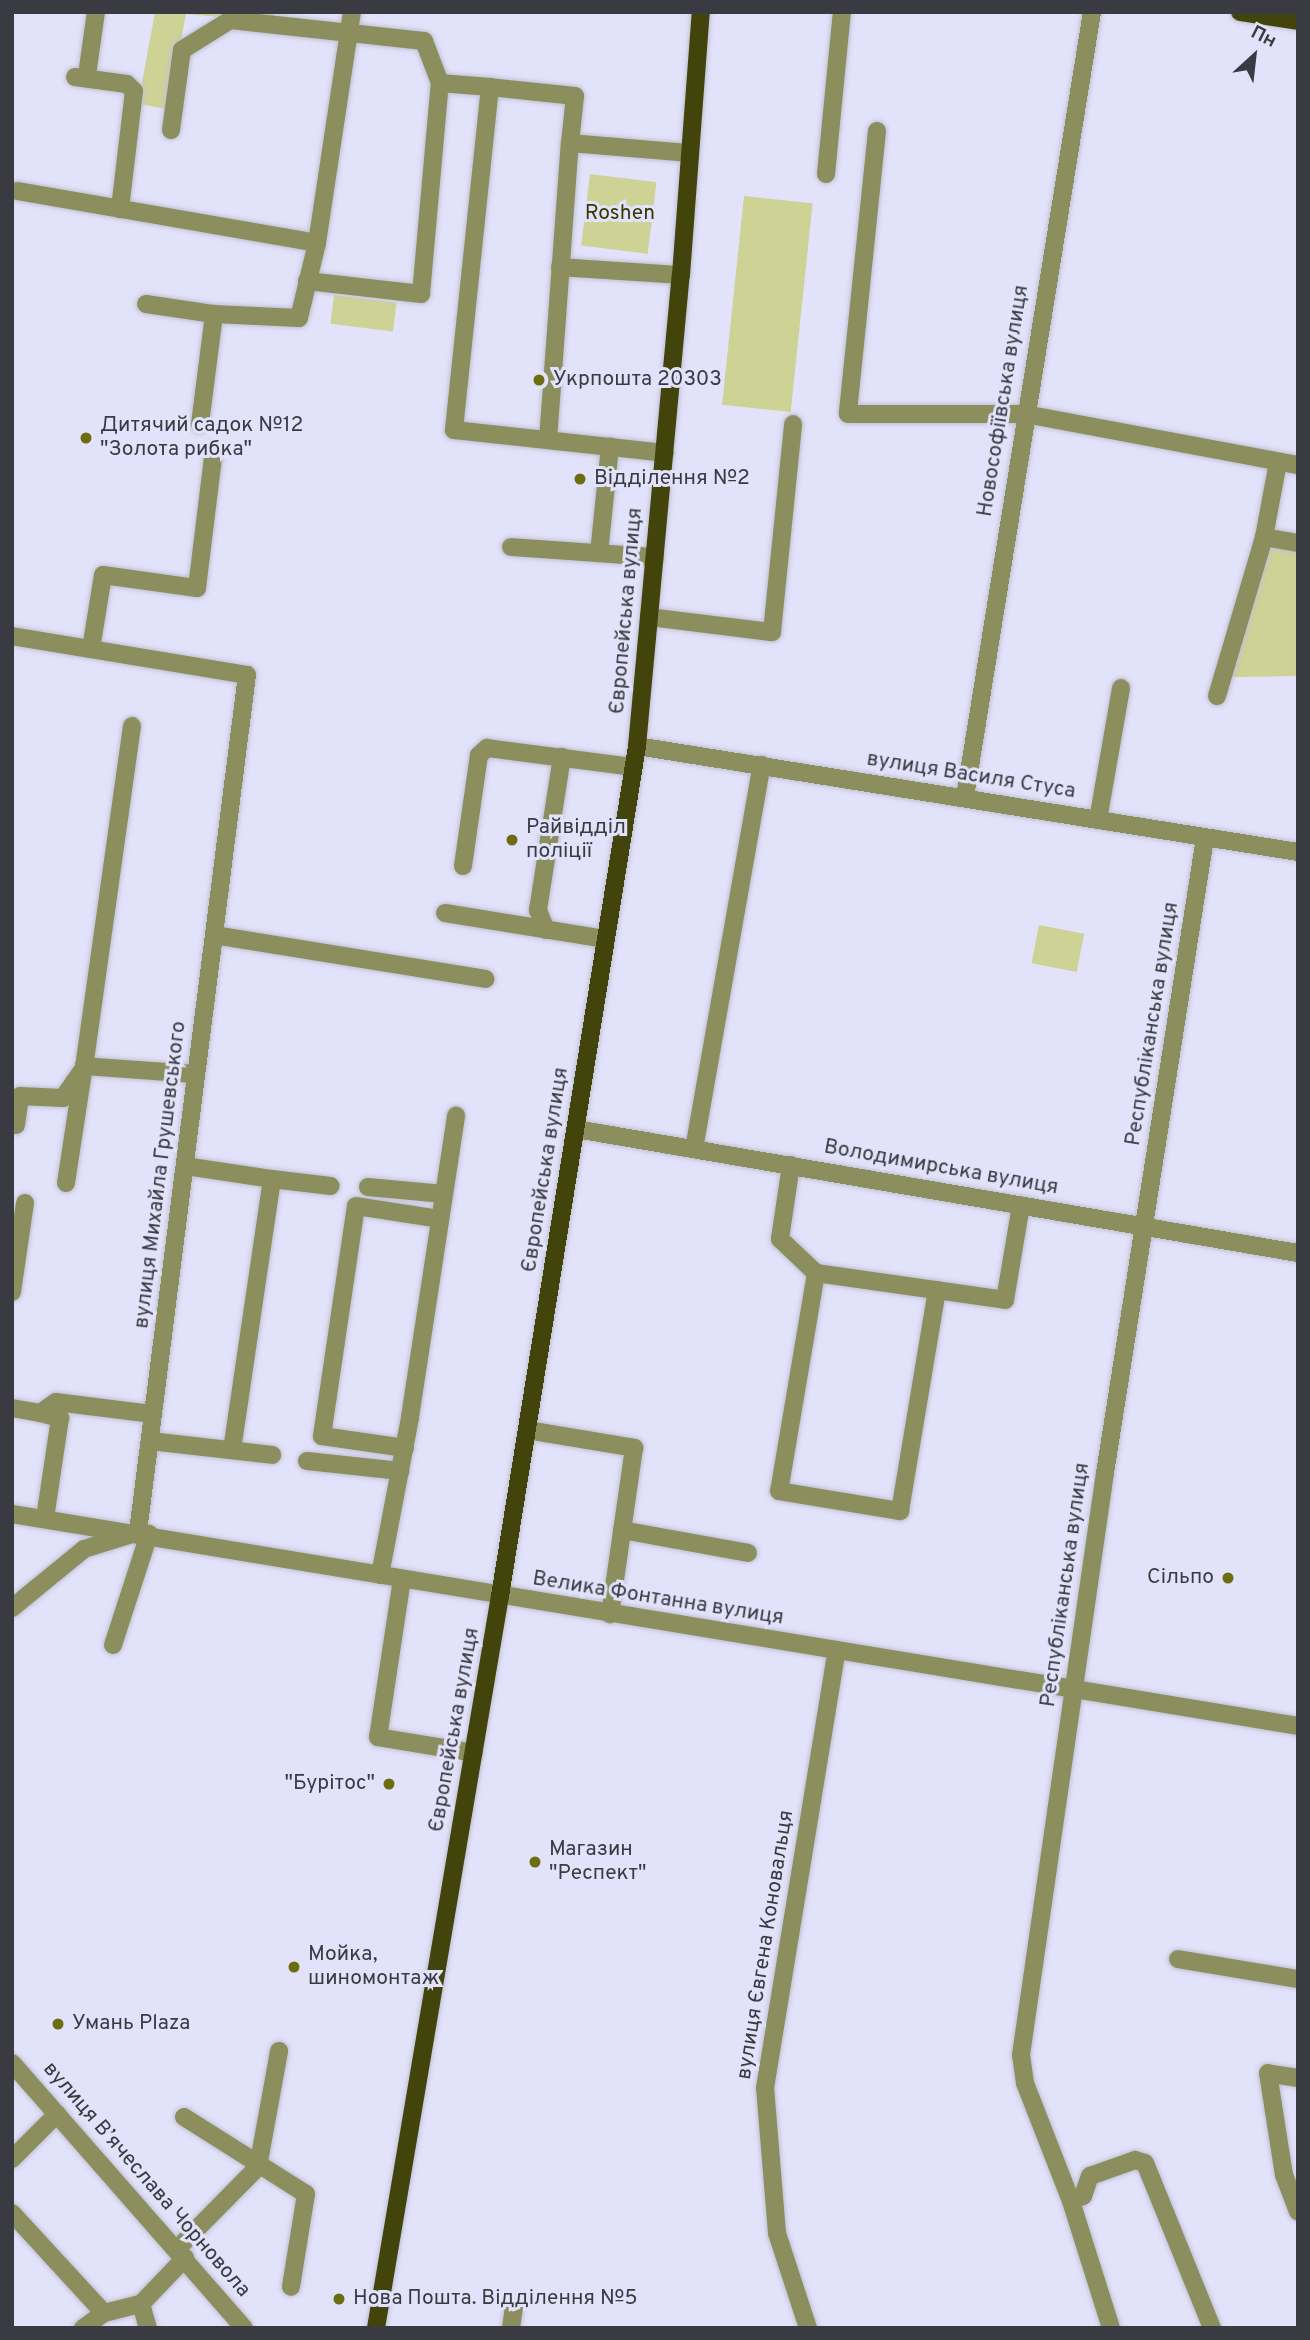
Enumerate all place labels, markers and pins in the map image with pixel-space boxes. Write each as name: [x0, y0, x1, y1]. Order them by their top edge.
place label: Укрпошта 20303: [553, 367, 722, 393]
marker: Укрпошта 20303: [531, 372, 547, 388]
place label: Дитячий садок №12 "Золота рибка": [100, 413, 303, 463]
marker: Дитячий садок №12 "Золота рибка": [78, 430, 94, 446]
place label: Відділення №2: [594, 466, 750, 492]
marker: Відділення №2: [572, 471, 588, 487]
place label: Райвідділ поліції: [526, 815, 626, 865]
marker: Райвідділ поліції: [504, 832, 520, 848]
place label: Сільпо: [1147, 1565, 1214, 1591]
marker: Сільпо: [1220, 1570, 1236, 1586]
place label: "Бурітос": [285, 1771, 375, 1797]
marker: "Бурітос": [381, 1776, 397, 1792]
place label: Магазин "Респект": [549, 1837, 646, 1887]
marker: Магазин "Респект": [527, 1854, 543, 1870]
place label: Мойка, шиномонтаж: [308, 1942, 439, 1992]
marker: Мойка, шиномонтаж: [286, 1959, 302, 1975]
place label: Умань Plaza: [72, 2011, 190, 2037]
marker: Умань Plaza: [50, 2016, 66, 2032]
place label: Нова Пошта. Відділення №5: [353, 2286, 637, 2312]
marker: Нова Пошта. Відділення №5: [331, 2291, 347, 2307]

